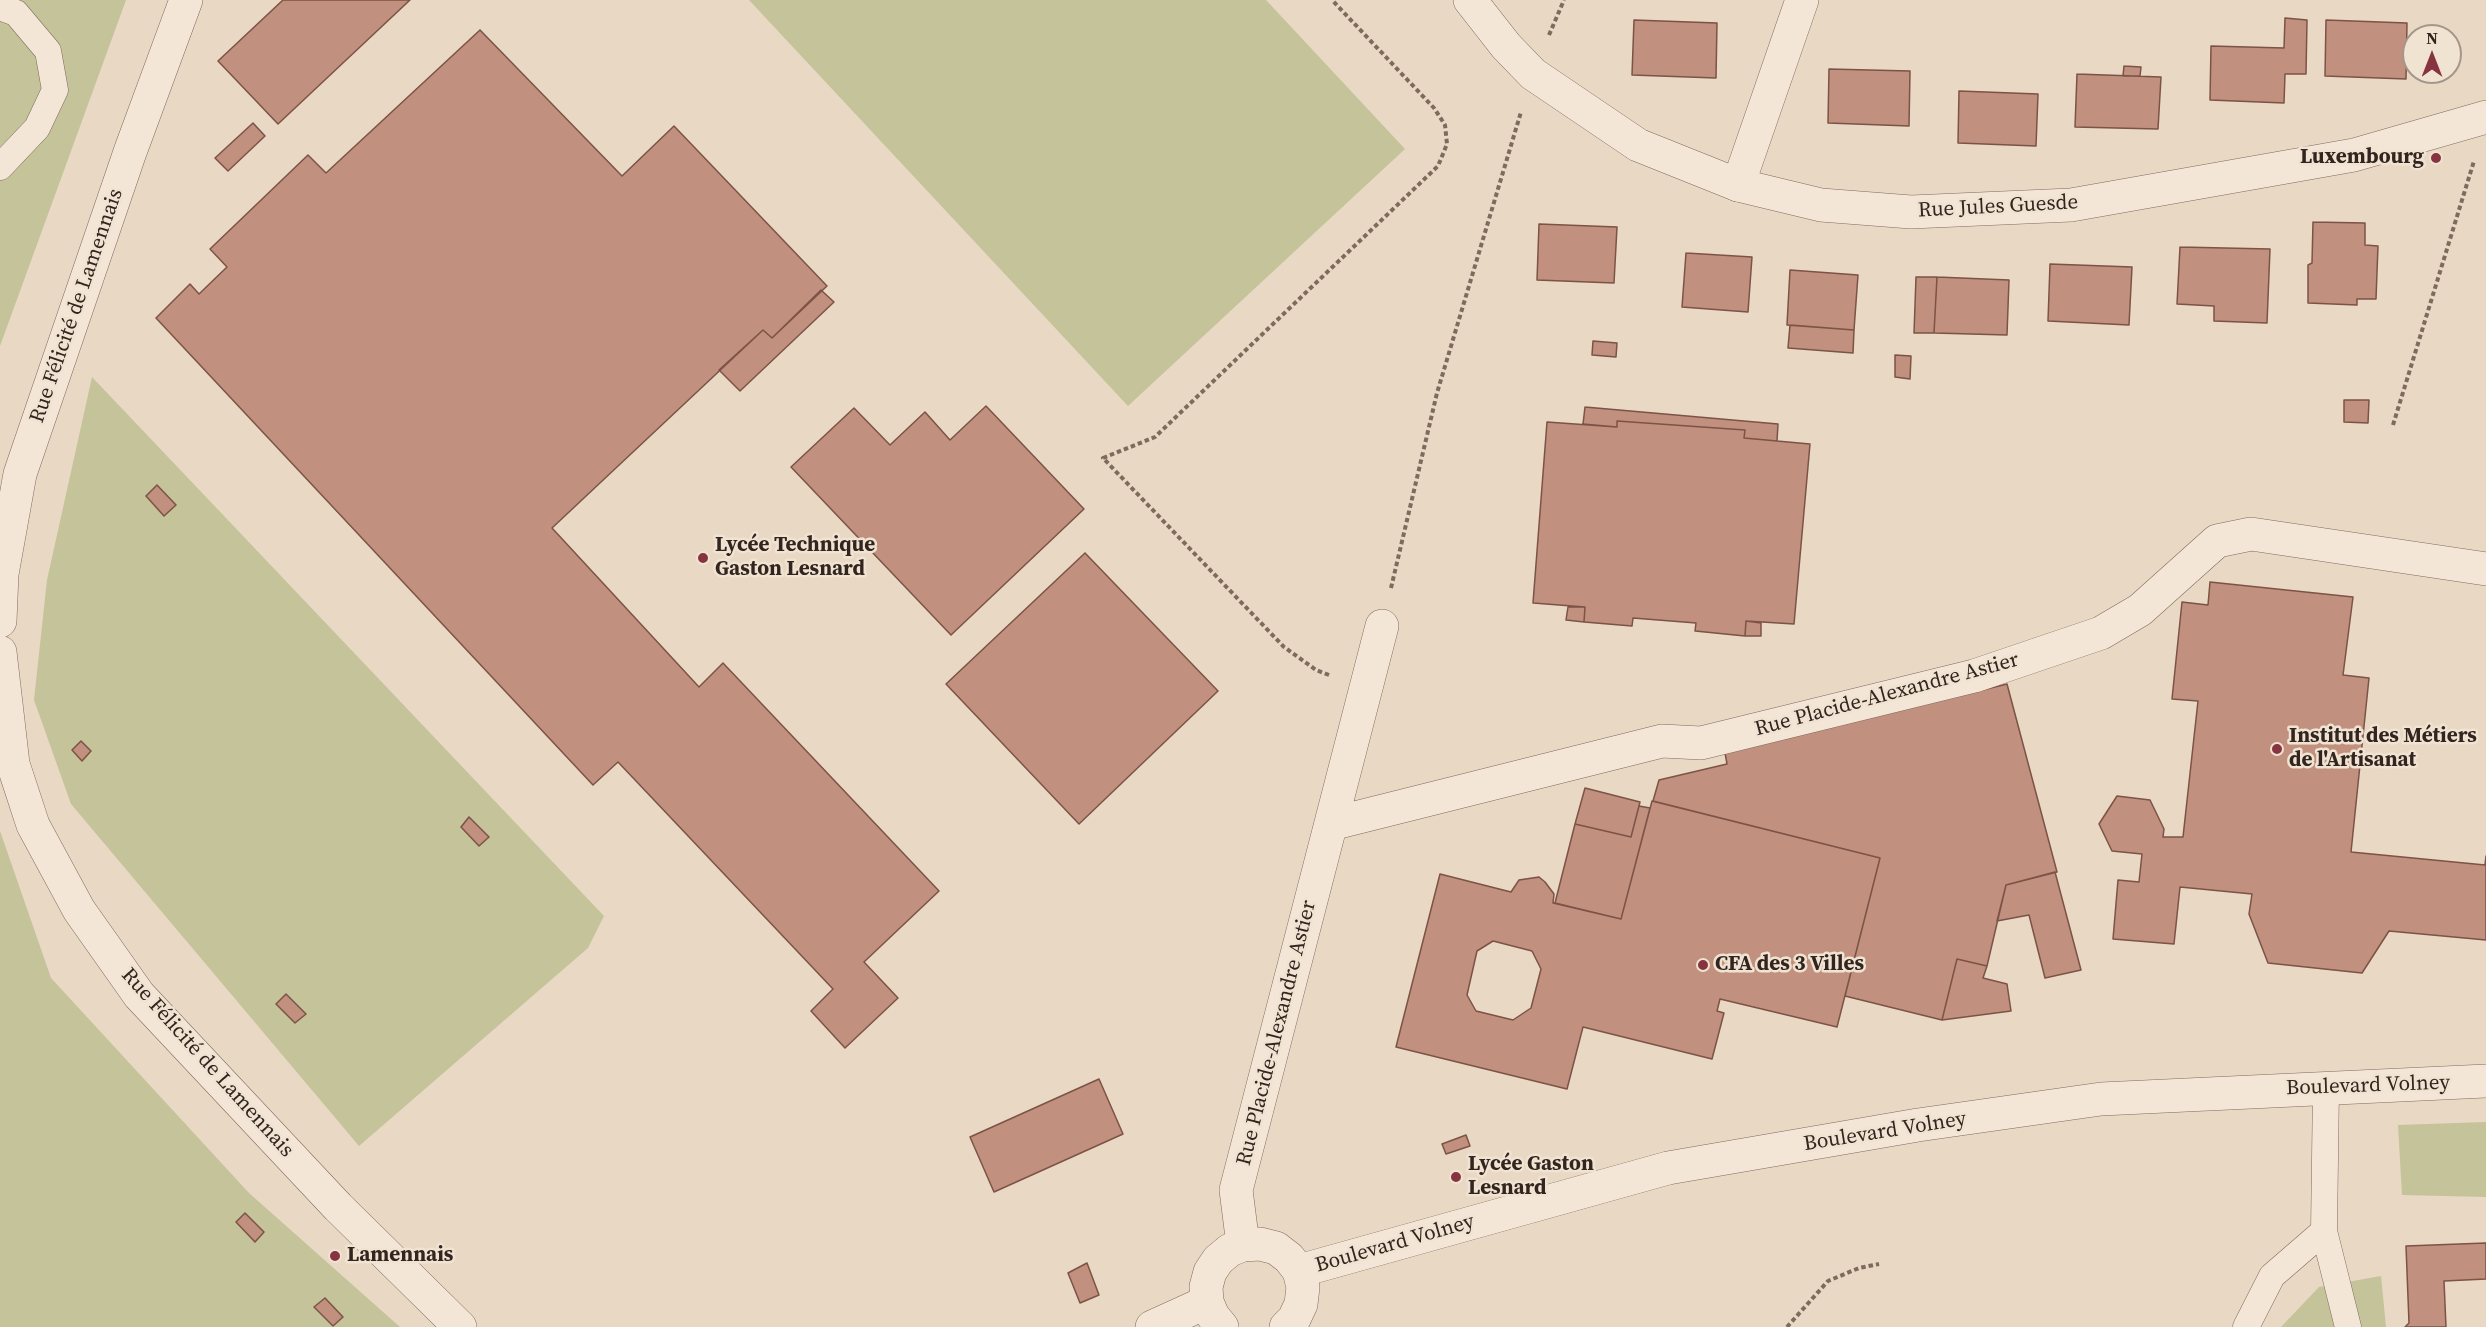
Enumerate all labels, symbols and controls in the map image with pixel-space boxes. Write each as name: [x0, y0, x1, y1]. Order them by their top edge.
north arrow: [2402, 24, 2462, 84]
text: N: [2426, 27, 2438, 49]
place label: Luxembourg: [2300, 145, 2424, 171]
marker: Luxembourg: [2429, 151, 2443, 165]
street label: Rue Félicité de Lamennais: [25, 186, 129, 426]
street label: Rue Jules Guesde: [1917, 190, 2079, 224]
place label: Lycée Technique Gaston Lesnard: [715, 533, 875, 583]
marker: Lycée Technique Gaston Lesnard: [696, 551, 710, 565]
street label: Rue Placide-Alexandre Astier: [1752, 648, 2022, 742]
place label: Institut des Métiers de l'Artisanat: [2289, 724, 2477, 774]
marker: Institut des Métiers de l'Artisanat: [2270, 742, 2284, 756]
street label: Rue Placide-Alexandre Astier: [1232, 898, 1322, 1168]
place label: CFA des 3 Villes: [1715, 952, 1864, 978]
marker: CFA des 3 Villes: [1696, 958, 1710, 972]
street label: Rue Félicité de Lamennais: [115, 963, 299, 1163]
street label: Boulevard Volney: [2286, 1071, 2450, 1101]
street label: Boulevard Volney: [1802, 1107, 1968, 1157]
place label: Lycée Gaston Lesnard: [1468, 1152, 1594, 1202]
marker: Lycée Gaston Lesnard: [1449, 1170, 1463, 1184]
street label: Boulevard Volney: [1313, 1209, 1477, 1279]
place label: Lamennais: [347, 1243, 453, 1269]
marker: Lamennais: [328, 1249, 342, 1263]

